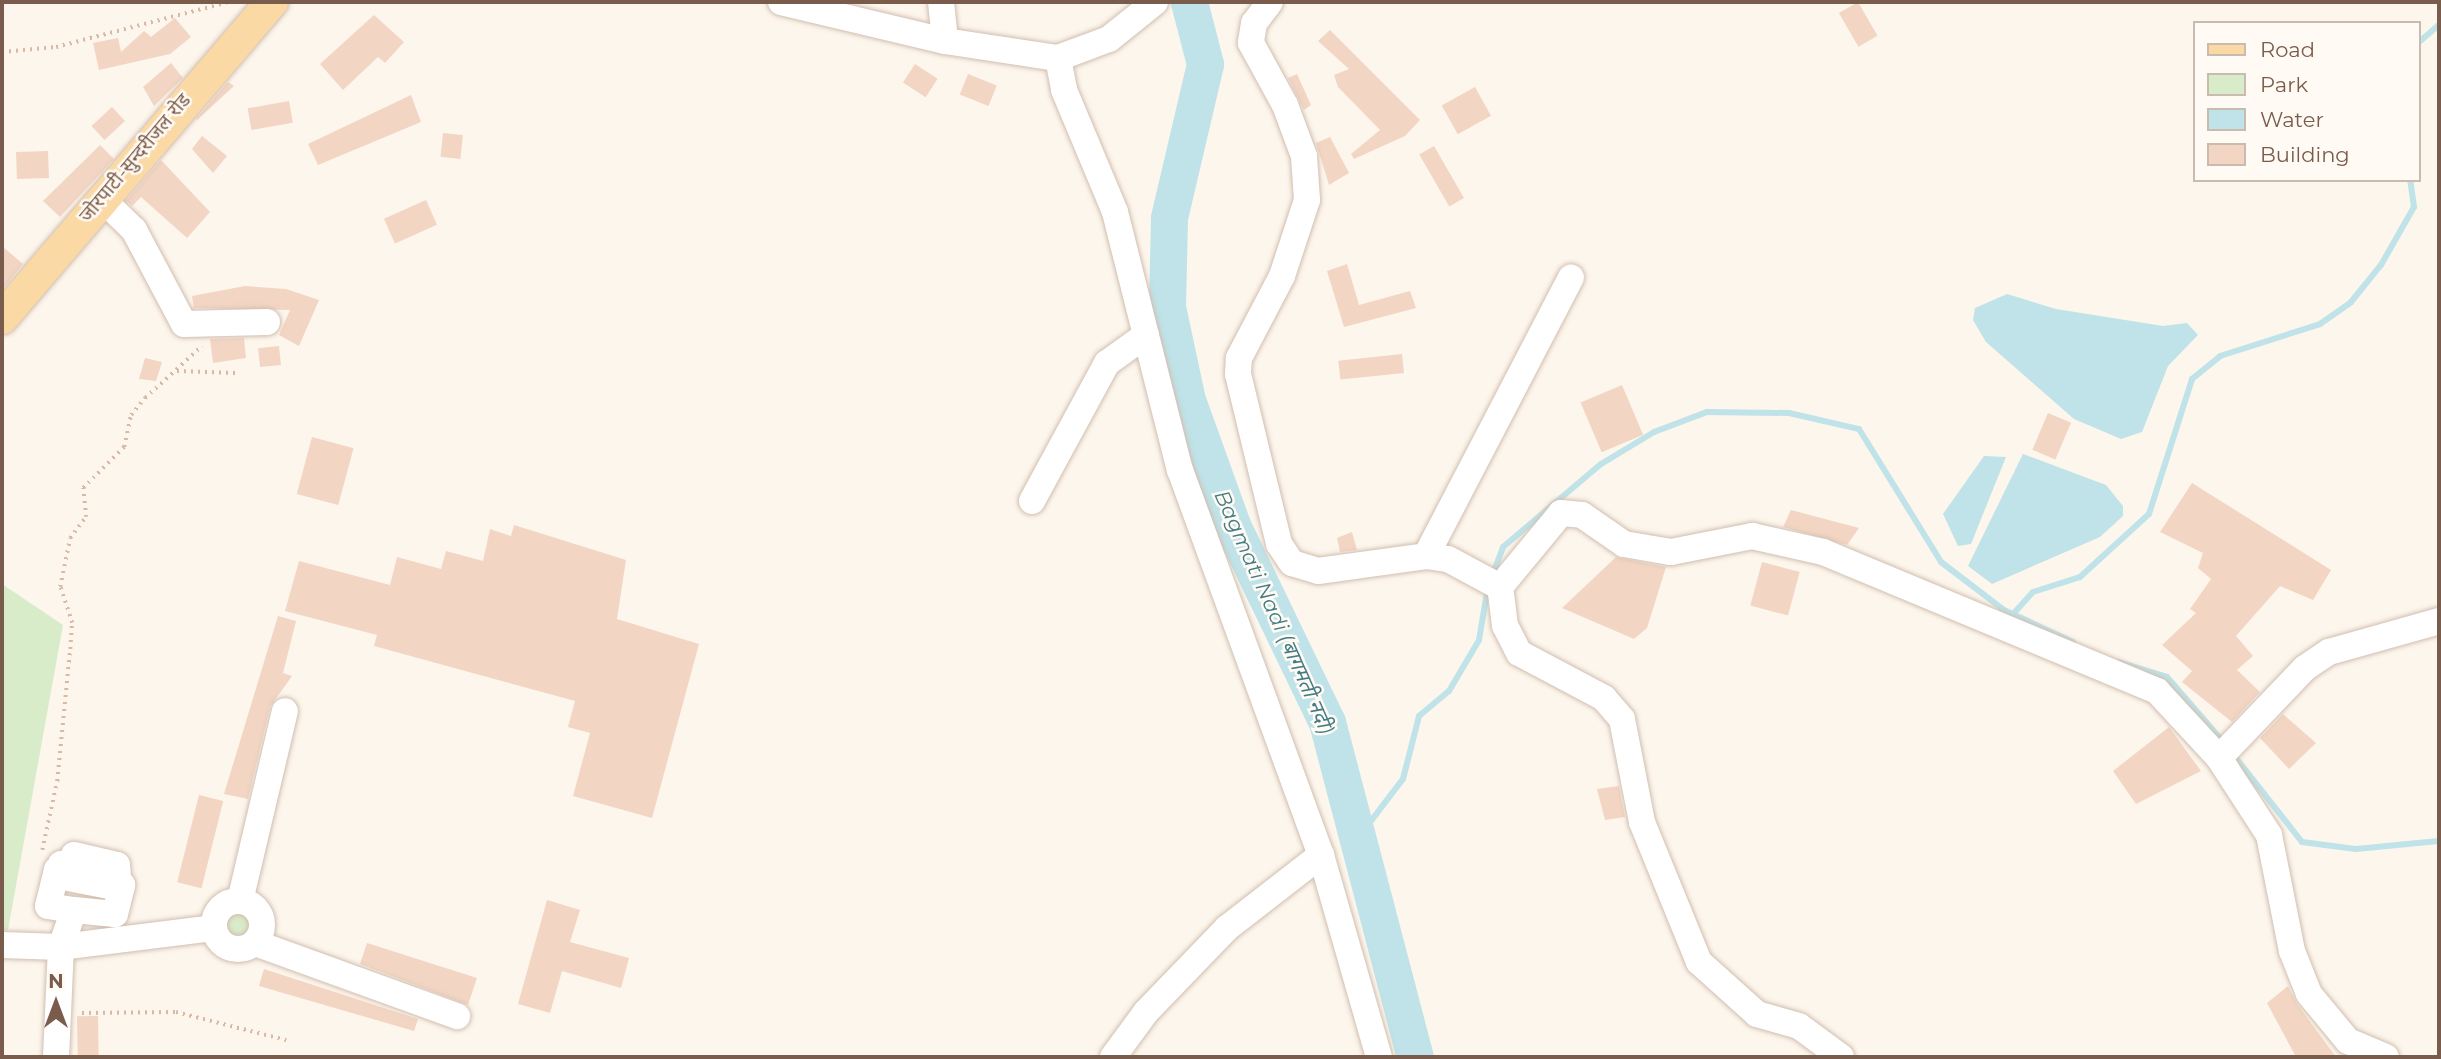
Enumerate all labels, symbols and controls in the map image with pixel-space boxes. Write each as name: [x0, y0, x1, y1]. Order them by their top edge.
legend: [2192, 21, 2420, 182]
text: Road: [2260, 37, 2315, 62]
text: Park: [2260, 72, 2308, 97]
street label: जोरपाटी-सुन्दरीजल रोड: [75, 89, 195, 227]
text: Water: [2260, 107, 2324, 132]
text: Building: [2260, 142, 2350, 167]
water label: Bagmati Nadi (बागमती नदी): [1209, 486, 1339, 738]
north arrow: [21, 968, 91, 1038]
text: N: [48, 970, 64, 993]

